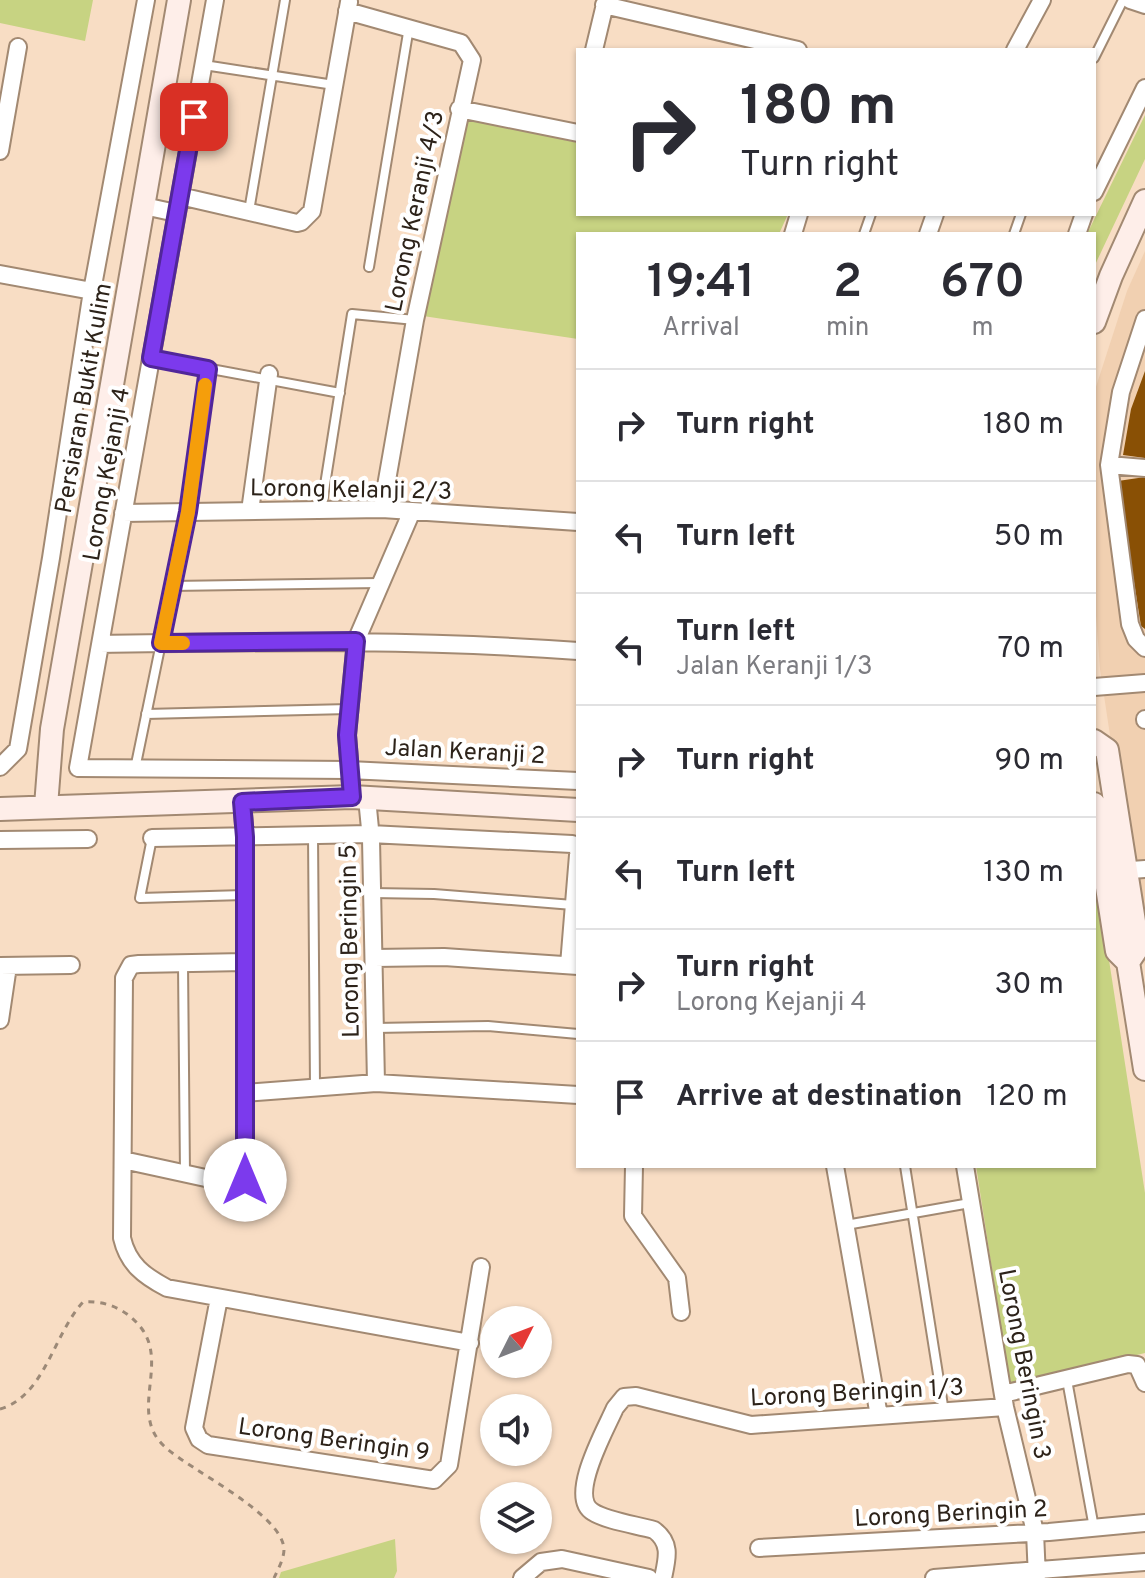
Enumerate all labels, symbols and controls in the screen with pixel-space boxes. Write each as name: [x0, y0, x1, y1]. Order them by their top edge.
text: 180 m: [740, 74, 897, 144]
icon: right: [608, 80, 712, 184]
pin: [160, 83, 228, 151]
icon: arrive: [172, 95, 216, 139]
street label: Lorong Keranji 4/3: [380, 108, 452, 315]
text: Turn right: [740, 143, 899, 189]
text: 19:41: [647, 254, 755, 314]
text: 2: [833, 254, 862, 314]
text: 670: [940, 254, 1025, 314]
street label: Persiaran Bukit Kulim: [50, 281, 120, 516]
text: Arrival: [662, 312, 740, 345]
text: min: [826, 312, 869, 345]
text: m: [972, 312, 994, 345]
street label: Lorong Kejanji 4: [78, 385, 138, 564]
icon: right: [608, 403, 652, 447]
text: Turn right: [676, 407, 814, 444]
text: 180 m: [983, 407, 1064, 444]
street label: Lorong Kelanji 2/3: [250, 474, 452, 508]
icon: left: [608, 515, 652, 559]
text: Turn left: [676, 519, 796, 556]
text: 50 m: [994, 519, 1064, 556]
text: Turn left: [676, 614, 796, 651]
icon: left: [608, 627, 652, 671]
text: 70 m: [998, 631, 1064, 668]
text: Jalan Keranji 1/3: [676, 651, 873, 684]
street label: Jalan Keranji 2: [384, 734, 546, 772]
icon: right: [608, 739, 652, 783]
text: Turn right: [676, 743, 814, 780]
text: 90 m: [995, 743, 1064, 780]
street label: Lorong Beringin 5: [334, 844, 368, 1038]
icon: left: [608, 851, 652, 895]
text: Turn left: [676, 855, 796, 892]
text: 130 m: [983, 855, 1064, 892]
text: Turn right: [676, 950, 814, 987]
icon: right: [608, 963, 652, 1007]
text: 30 m: [995, 967, 1064, 1004]
text: Lorong Kejanji 4: [676, 987, 867, 1020]
icon: arrive: [608, 1075, 652, 1119]
text: Arrive at destination: [676, 1079, 962, 1116]
text: 120 m: [986, 1079, 1068, 1116]
position arrow: [203, 1138, 287, 1222]
street label: Lorong Beringin 3: [990, 1267, 1056, 1462]
north arrow: [480, 1306, 552, 1378]
map controls: [480, 1306, 552, 1554]
street label: Lorong Beringin 1/3: [749, 1373, 965, 1415]
button: sound: [480, 1394, 552, 1466]
street label: Lorong Beringin 9: [236, 1413, 431, 1469]
button: layers: [480, 1482, 552, 1554]
street label: Lorong Beringin 2: [854, 1495, 1048, 1535]

